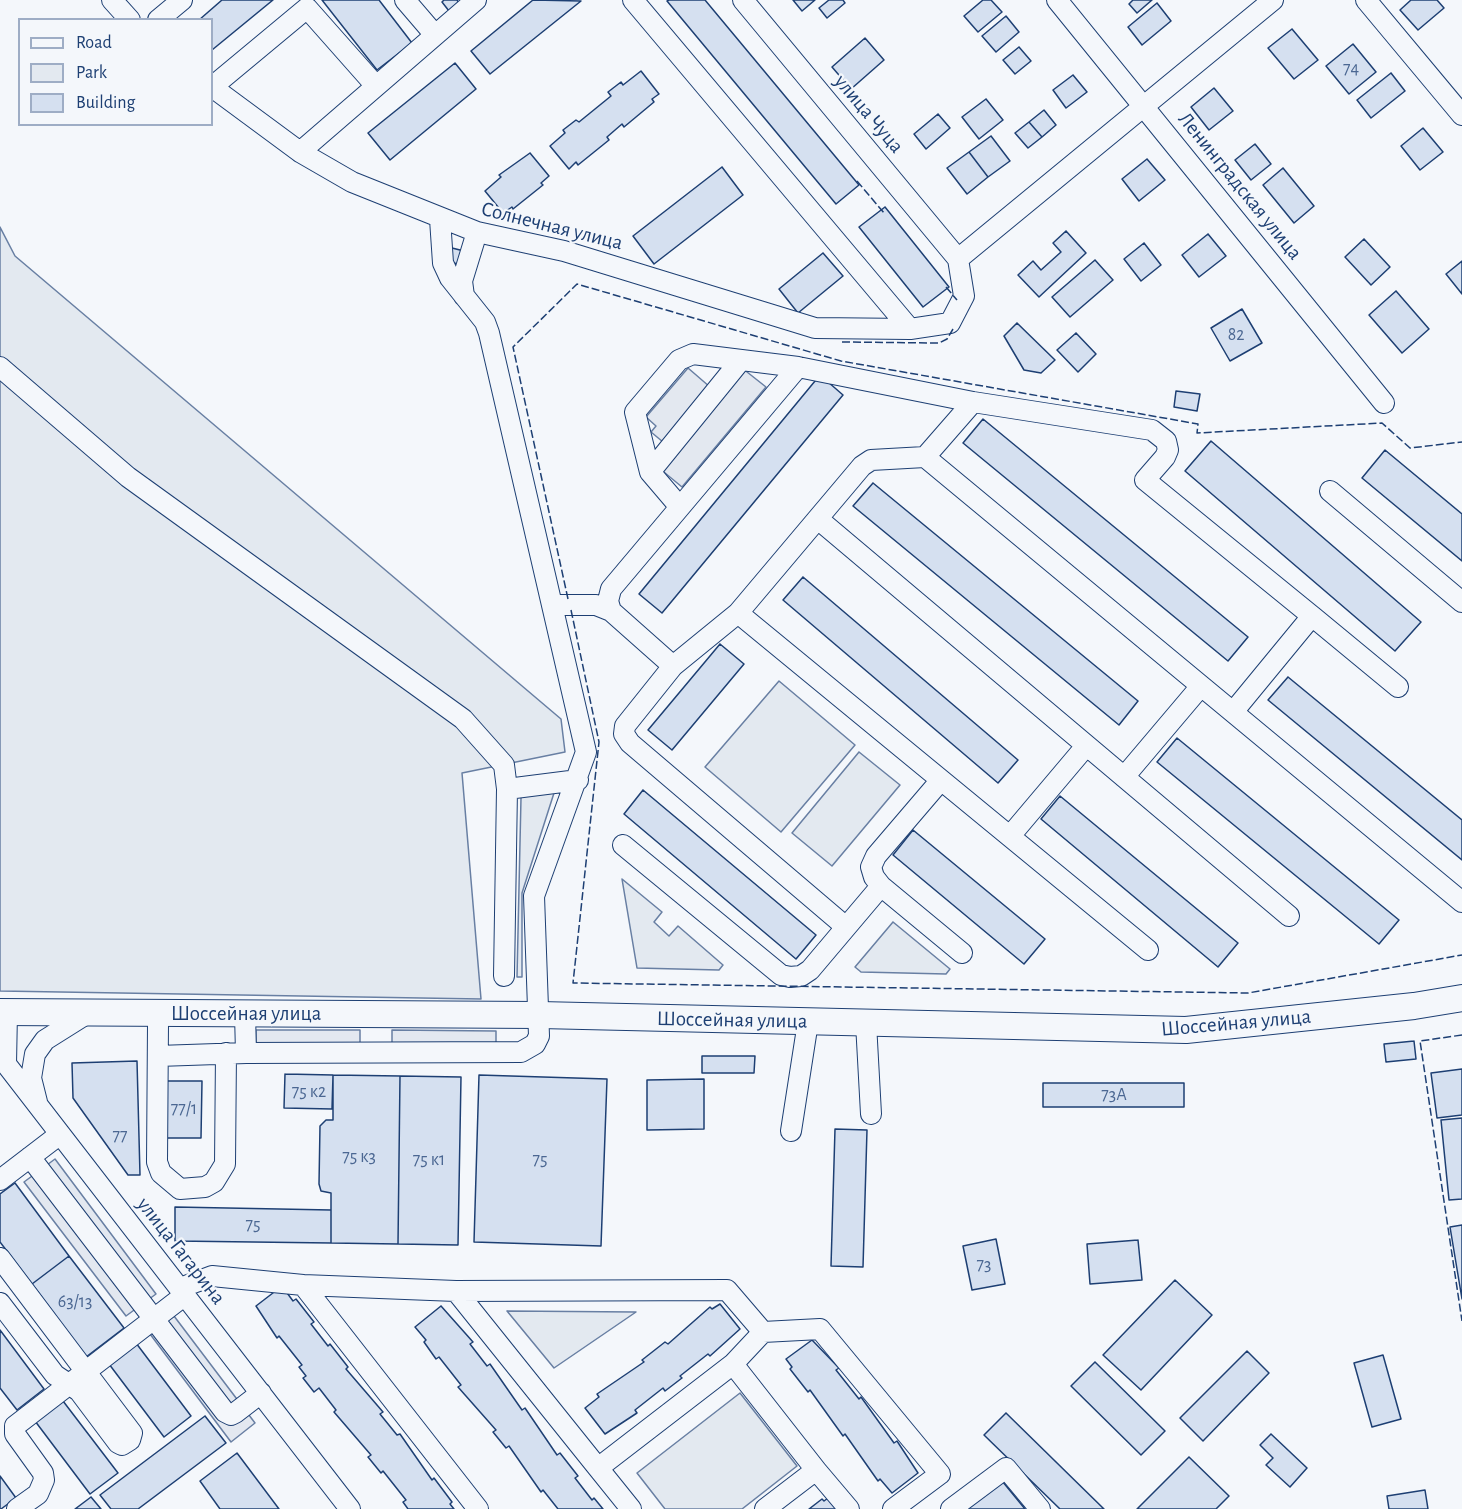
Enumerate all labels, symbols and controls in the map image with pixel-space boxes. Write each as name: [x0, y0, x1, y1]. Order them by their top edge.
legend: [18, 18, 213, 126]
text: Road: [76, 34, 112, 52]
house number: 74: [1343, 58, 1359, 80]
text: Park: [76, 64, 107, 82]
street label: улица Чуца: [829, 69, 909, 159]
text: Building: [76, 94, 135, 112]
street label: Ленинградская улица: [1173, 107, 1307, 265]
street label: Солнечная улица: [479, 196, 625, 256]
house number: 82: [1228, 324, 1244, 346]
street label: Шоссейная улица: [171, 1001, 321, 1027]
street label: Шоссейная улица: [1160, 1004, 1312, 1042]
street label: Шоссейная улица: [656, 1006, 808, 1034]
house number: 75 к2: [292, 1081, 326, 1103]
house number: 73А: [1101, 1084, 1127, 1106]
house number: 77/1: [171, 1098, 197, 1120]
house number: 77: [112, 1125, 128, 1147]
house number: 75 к3: [342, 1146, 376, 1168]
house number: 75 к1: [413, 1149, 445, 1171]
house number: 75: [532, 1149, 548, 1171]
street label: улица Гагарина: [131, 1192, 231, 1310]
house number: 75: [245, 1214, 261, 1236]
house number: 73: [977, 1254, 991, 1276]
house number: 63/13: [58, 1291, 92, 1313]

